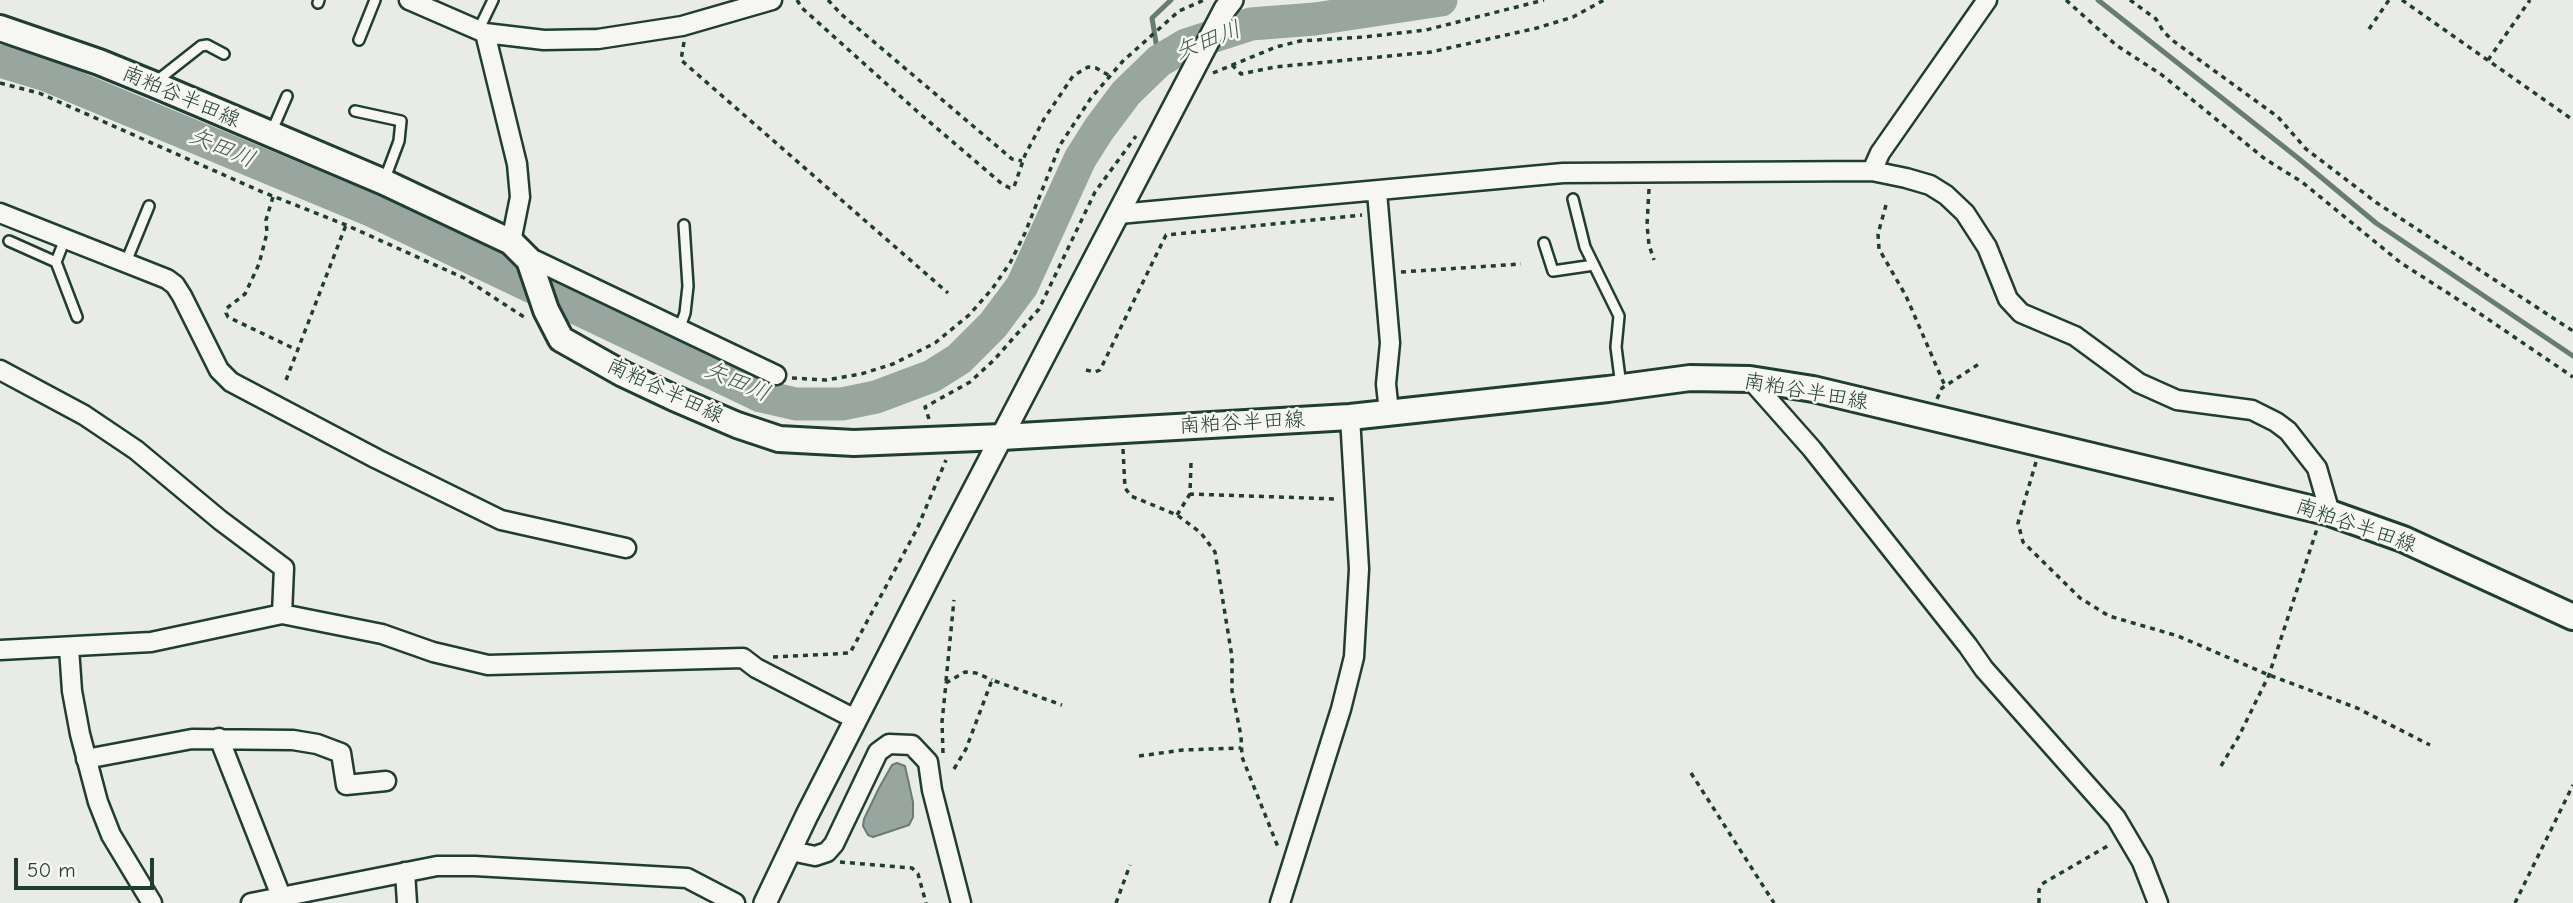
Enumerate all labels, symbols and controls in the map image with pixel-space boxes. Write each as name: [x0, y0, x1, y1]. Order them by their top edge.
water label: 矢田川: [1171, 16, 1245, 66]
street label: 南粕谷半田線: [118, 61, 244, 133]
water label: 矢田川: [185, 122, 259, 174]
street label: 南粕谷半田線: [603, 353, 727, 429]
water label: 矢田川: [700, 356, 774, 408]
street label: 南粕谷半田線: [1742, 369, 1870, 415]
street label: 南粕谷半田線: [1178, 407, 1306, 439]
street label: 南粕谷半田線: [2292, 494, 2420, 558]
scale bar: [18, 844, 158, 888]
text: 50 m: [27, 858, 76, 882]

